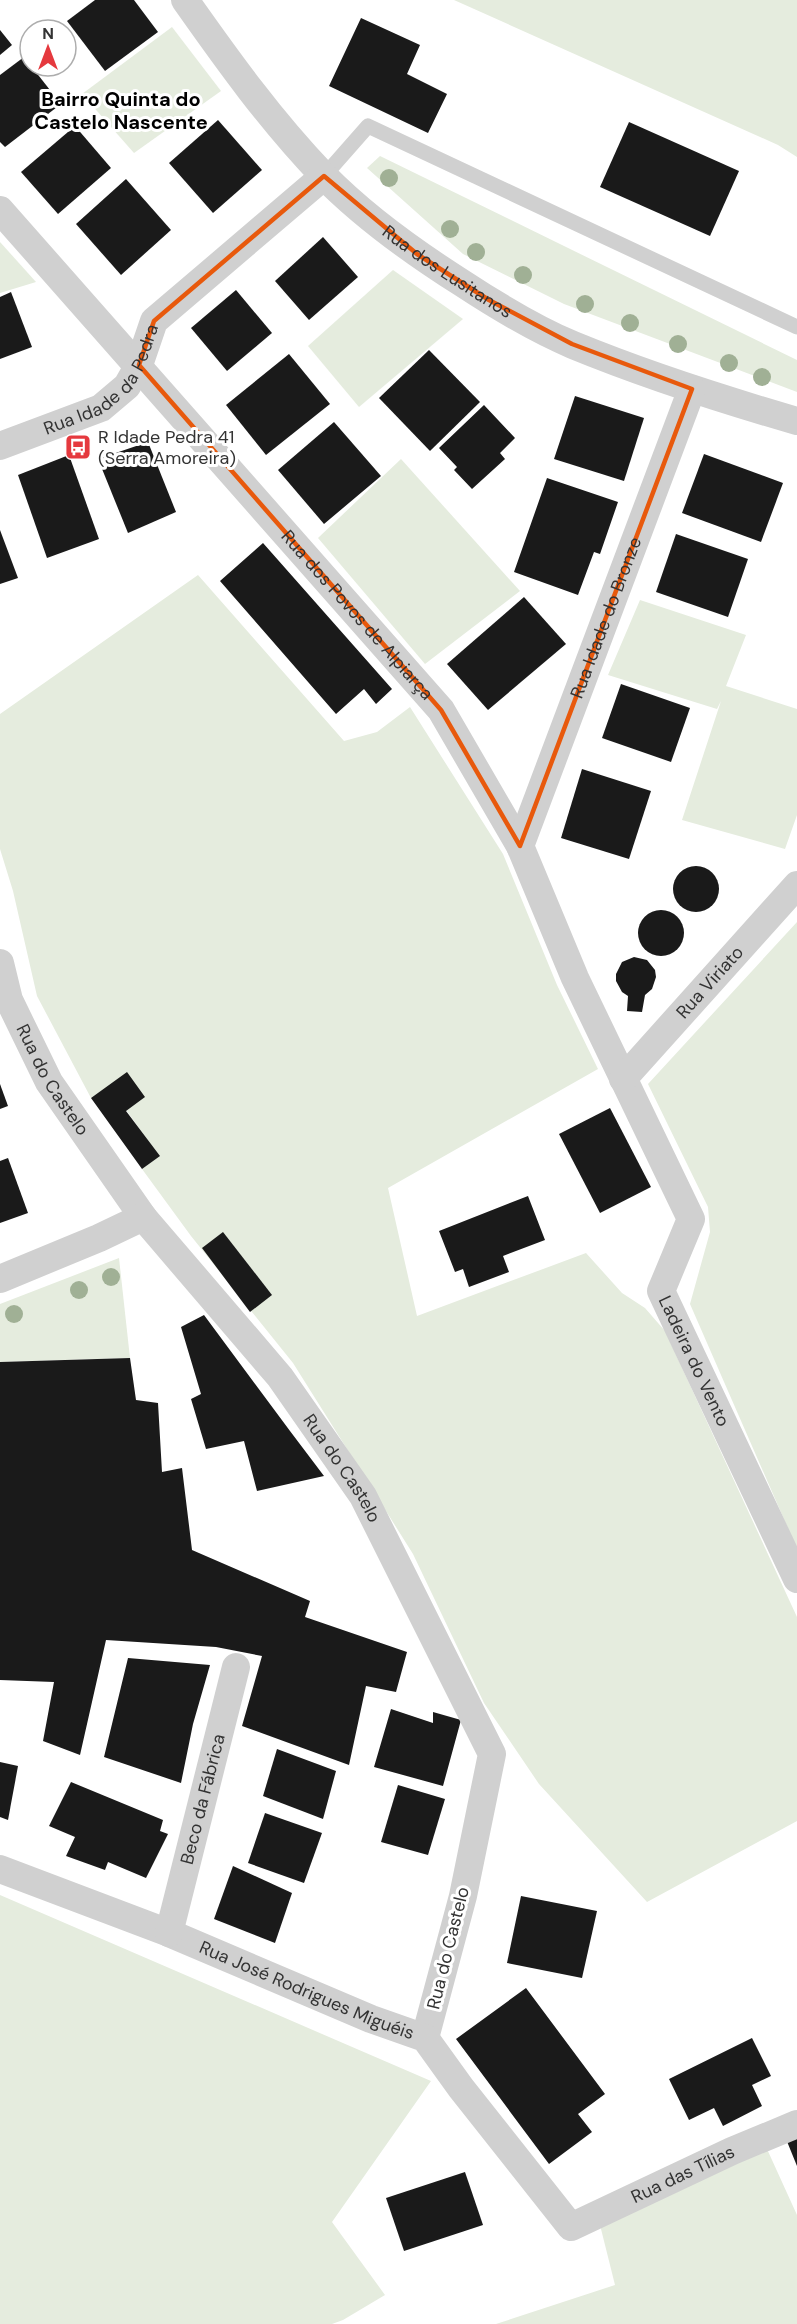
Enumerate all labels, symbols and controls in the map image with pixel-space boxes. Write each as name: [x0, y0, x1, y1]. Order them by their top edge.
north arrow: [18, 18, 78, 78]
text: N: [42, 23, 54, 44]
district label: Bairro Quinta do Castelo Nascente: [34, 86, 208, 135]
street label: Rua dos Lusitanos: [377, 220, 517, 324]
street label: Rua Idade da Pedra: [40, 321, 164, 441]
place label: R Idade Pedra 41 (Serra Amoreira): [98, 425, 236, 470]
bus stop icon: R Idade Pedra 41 (Serra Amoreira): [63, 432, 93, 462]
street label: Rua dos Povos de Alpiarça: [276, 525, 439, 705]
street label: Rua Idade do Bronze: [565, 534, 647, 702]
street label: Rua Viriato: [671, 941, 749, 1024]
street label: Rua do Castelo: [11, 1020, 95, 1140]
street label: Ladeira do Vento: [653, 1292, 735, 1431]
street label: Rua do Castelo: [297, 1409, 386, 1527]
street label: Beco da Fábrica: [175, 1731, 231, 1867]
street label: Rua do Castelo: [421, 1884, 475, 2012]
street label: Rua José Rodrigues Miguéis: [196, 1935, 417, 2045]
street label: Rua das Tílias: [627, 2139, 739, 2209]

